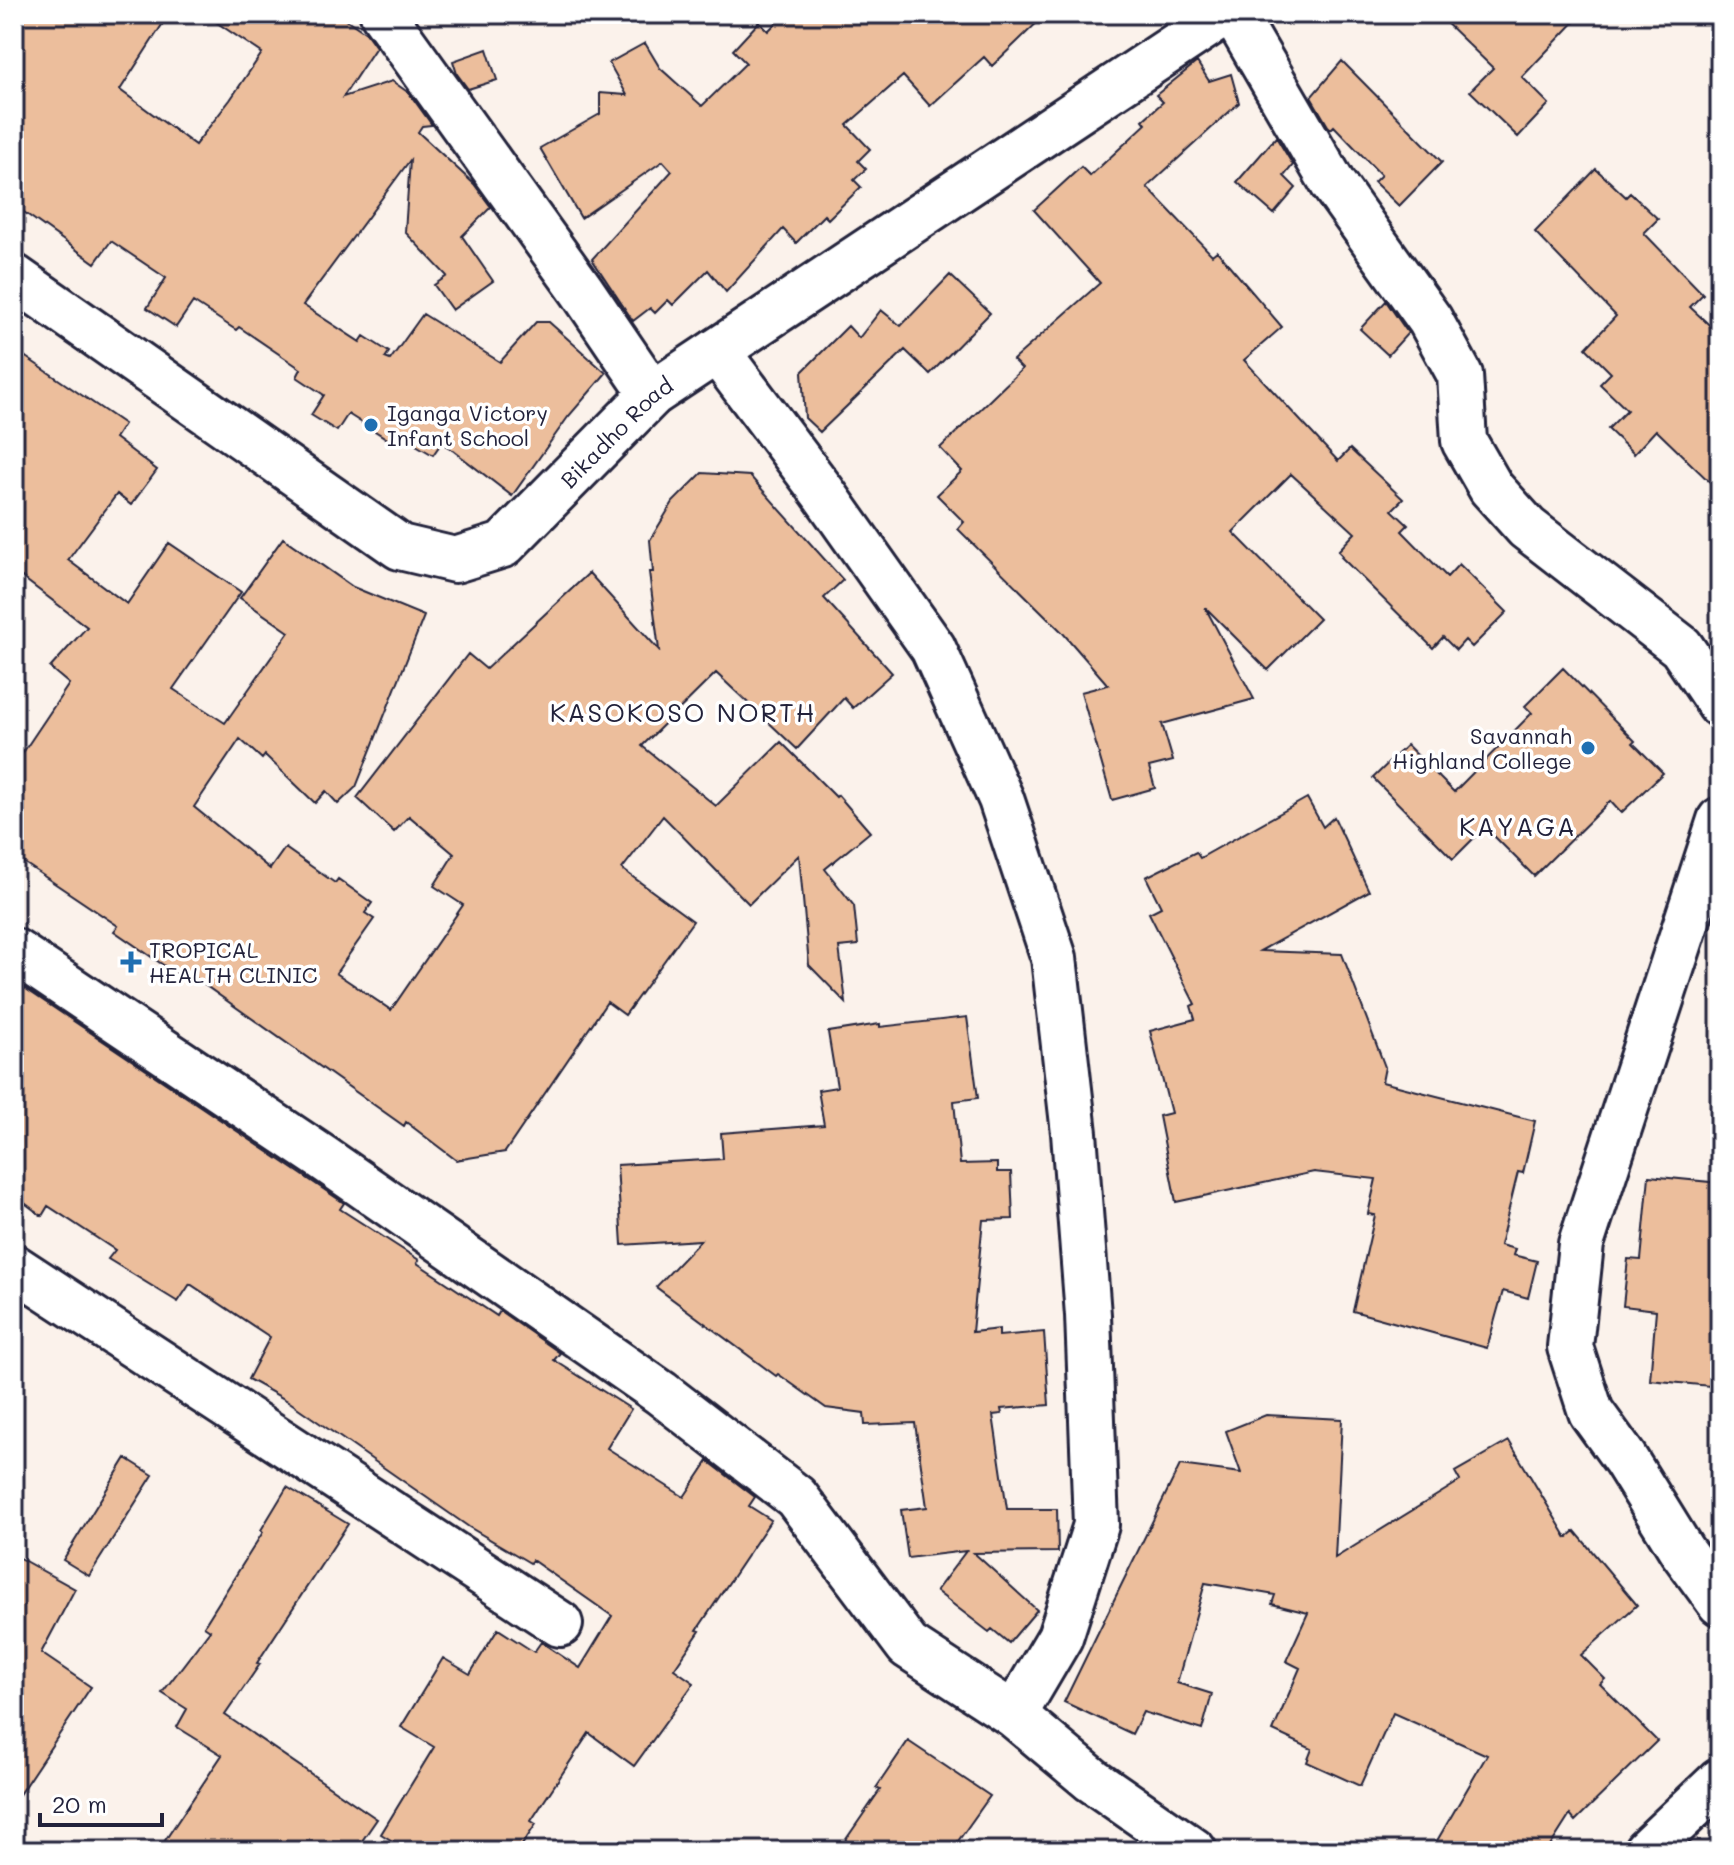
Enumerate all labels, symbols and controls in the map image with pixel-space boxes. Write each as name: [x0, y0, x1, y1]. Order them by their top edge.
street label: Bikadho Road: [553, 370, 678, 494]
place label: Iganga Victory Infant School: [387, 398, 548, 452]
marker: Iganga Victory Infant School: [362, 416, 380, 434]
district label: KASOKOSO NORTH: [550, 695, 816, 729]
place label: Savannah Highland College: [1392, 721, 1572, 775]
marker: Savannah Highland College: [1579, 739, 1597, 757]
district label: KAYAGA: [1459, 809, 1577, 843]
place label: TROPICAL HEALTH CLINIC: [149, 935, 318, 989]
marker: TROPICAL HEALTH CLINIC: [120, 951, 142, 973]
scale bar: [40, 1777, 162, 1827]
text: 20 m: [52, 1788, 107, 1819]

